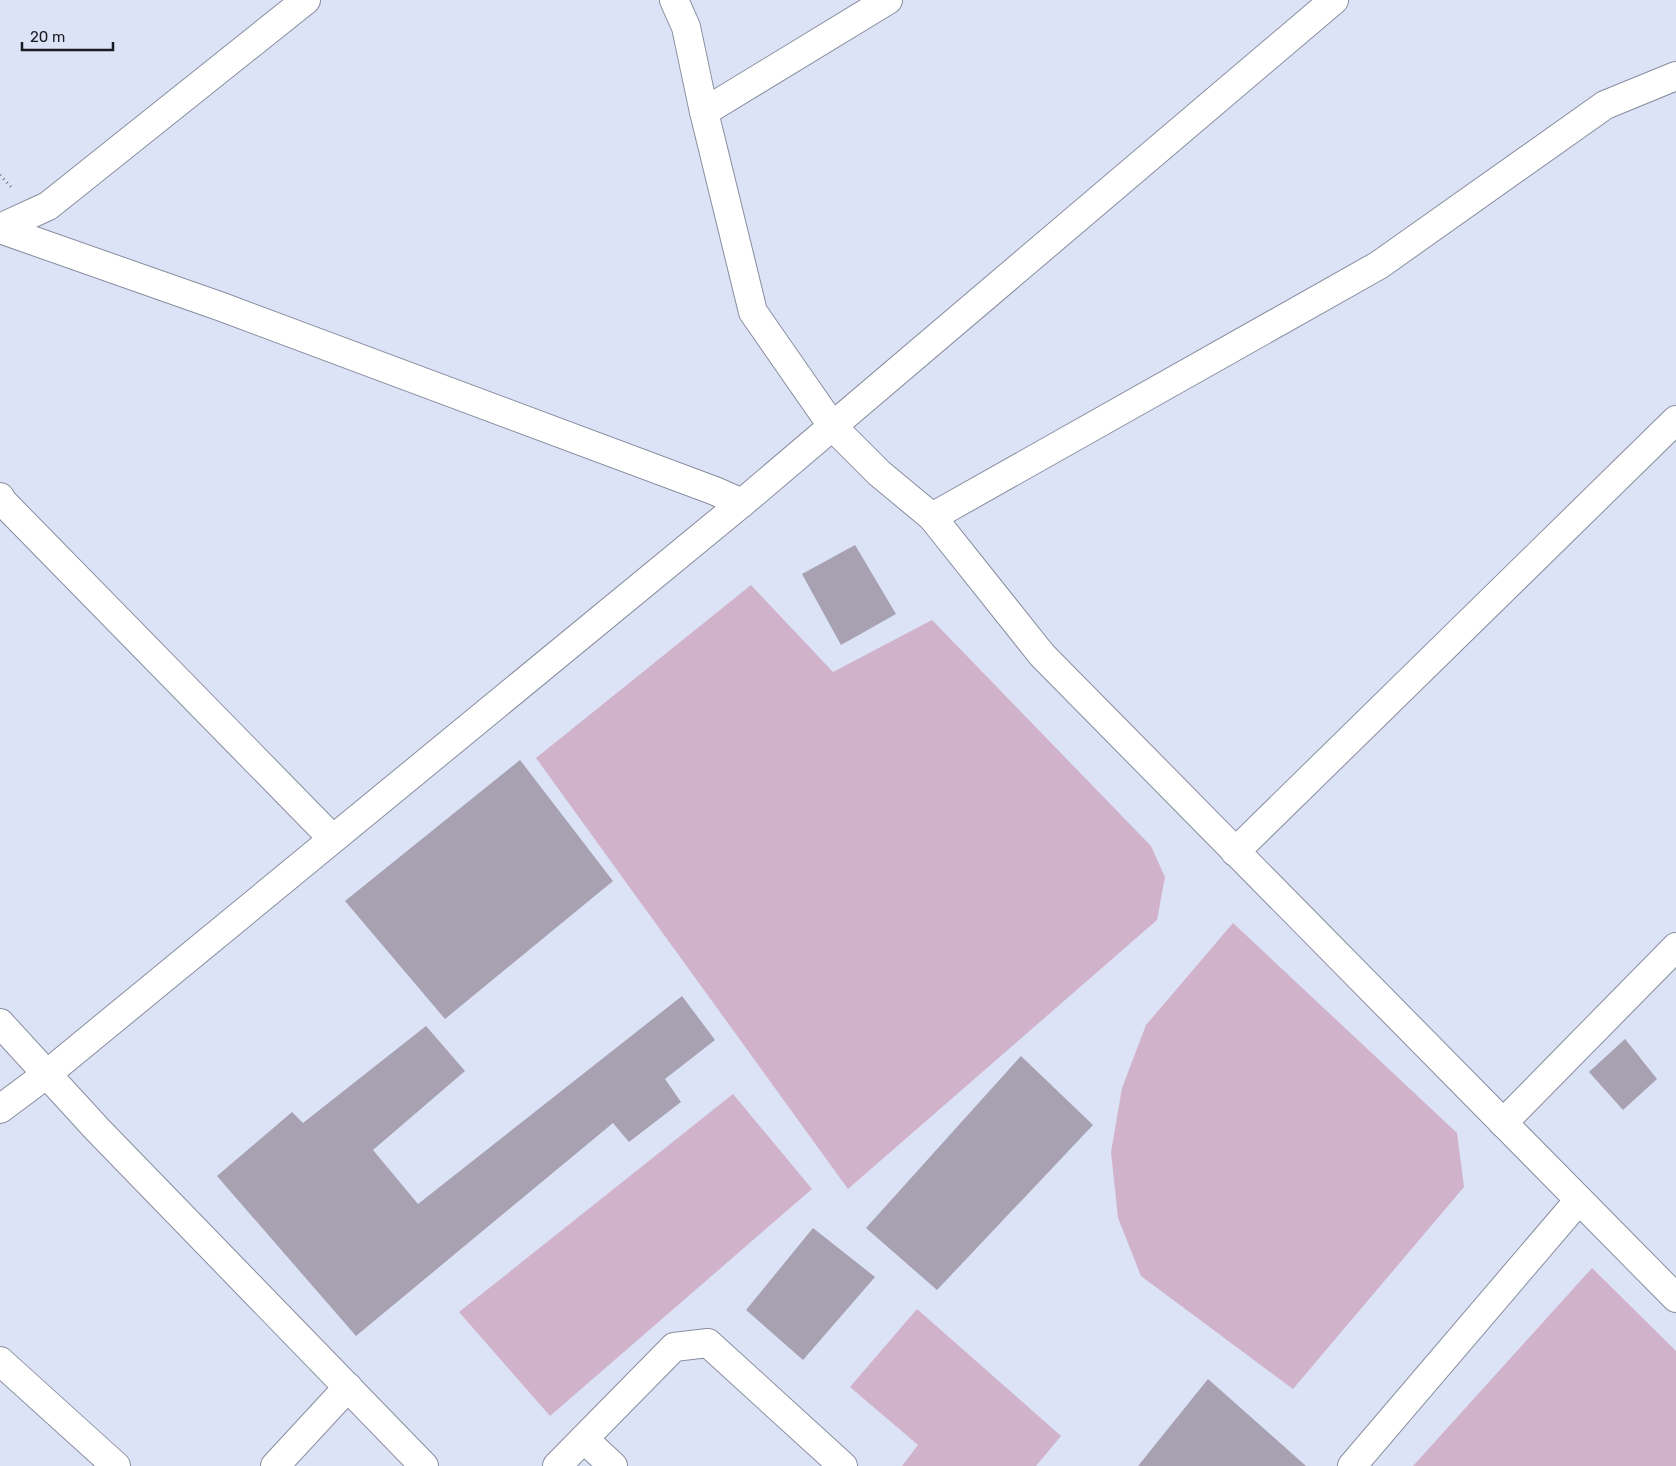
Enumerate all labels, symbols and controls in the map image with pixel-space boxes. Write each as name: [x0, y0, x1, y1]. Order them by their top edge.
scale bar: [22, 20, 114, 52]
text: 20 m: [30, 28, 65, 46]

